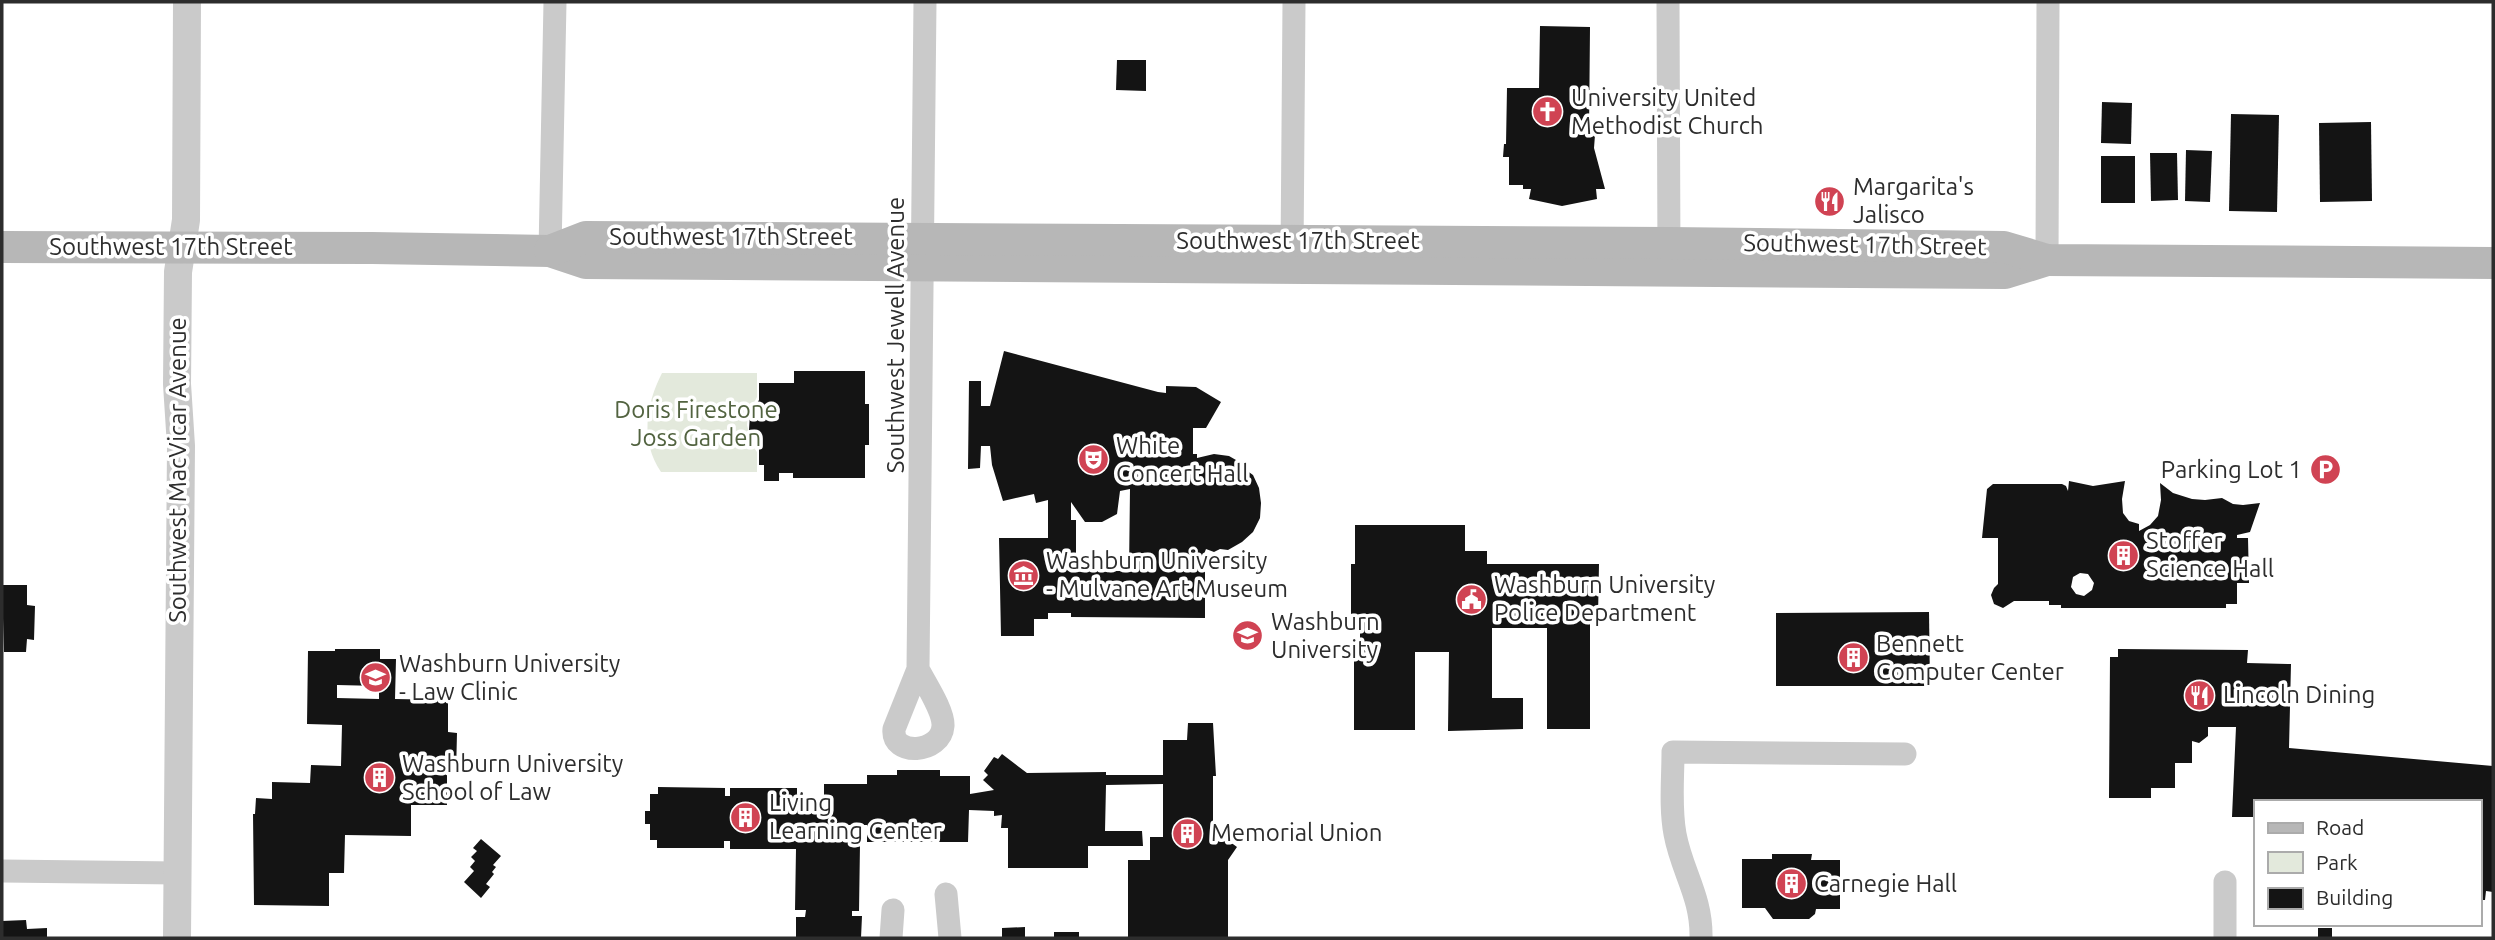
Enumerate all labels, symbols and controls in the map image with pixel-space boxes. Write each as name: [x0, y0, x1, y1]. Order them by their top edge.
place label: University United Methodist Church: [1571, 84, 1764, 139]
church icon: University United Methodist Church: [1531, 95, 1565, 129]
place label: Margarita's Jalisco: [1853, 173, 1974, 228]
restaurant icon: Margarita's Jalisco: [1813, 184, 1847, 218]
street label: Southwest Jewell Avenue: [882, 197, 909, 473]
street label: Southwest 17th Street: [609, 223, 853, 250]
street label: Southwest 17th Street: [1176, 227, 1420, 254]
street label: Southwest 17th Street: [1743, 229, 1987, 260]
street label: Southwest 17th Street: [49, 233, 293, 260]
street label: Southwest MacVicar Avenue: [164, 317, 191, 623]
park label: Doris Firestone Joss Garden: [614, 396, 778, 451]
place label: White Concert Hall: [1116, 432, 1248, 487]
theatre icon: White Concert Hall: [1076, 443, 1110, 477]
parking icon: Parking Lot 1: [2308, 453, 2342, 487]
place label: Parking Lot 1: [2161, 456, 2302, 483]
place label: Stoffer Science Hall: [2146, 527, 2274, 582]
building icon: Stoffer Science Hall: [2106, 538, 2140, 572]
place label: Washburn University - Mulvane Art Museum: [1046, 547, 1288, 602]
museum icon: Washburn University - Mulvane Art Museum: [1006, 558, 1040, 592]
place label: Washburn University Police Department: [1494, 571, 1716, 626]
public building icon: Washburn University Police Department: [1454, 582, 1488, 616]
place label: Washburn University: [1271, 608, 1380, 663]
school or university icon: Washburn University: [1231, 619, 1265, 653]
place label: Bennett Computer Center: [1876, 630, 2064, 685]
building icon: Bennett Computer Center: [1836, 641, 1870, 675]
place label: Washburn University - Law Clinic: [399, 650, 621, 705]
school or university icon: Washburn University - Law Clinic: [359, 661, 393, 695]
restaurant icon: Lincoln Dining: [2183, 678, 2217, 712]
place label: Lincoln Dining: [2223, 681, 2375, 708]
place label: Washburn University School of Law: [402, 750, 624, 805]
building icon: Washburn University School of Law: [362, 761, 396, 795]
place label: Living Learning Center: [769, 789, 942, 844]
building icon: Living Learning Center: [729, 800, 763, 834]
legend: [2254, 800, 2481, 926]
text: Road: [2316, 815, 2364, 839]
building icon: Memorial Union: [1171, 816, 1205, 850]
place label: Memorial Union: [1211, 819, 1383, 846]
text: Park: [2316, 850, 2358, 874]
building icon: Carnegie Hall: [1774, 867, 1808, 901]
place label: Carnegie Hall: [1814, 870, 1957, 897]
text: Building: [2316, 885, 2393, 909]

